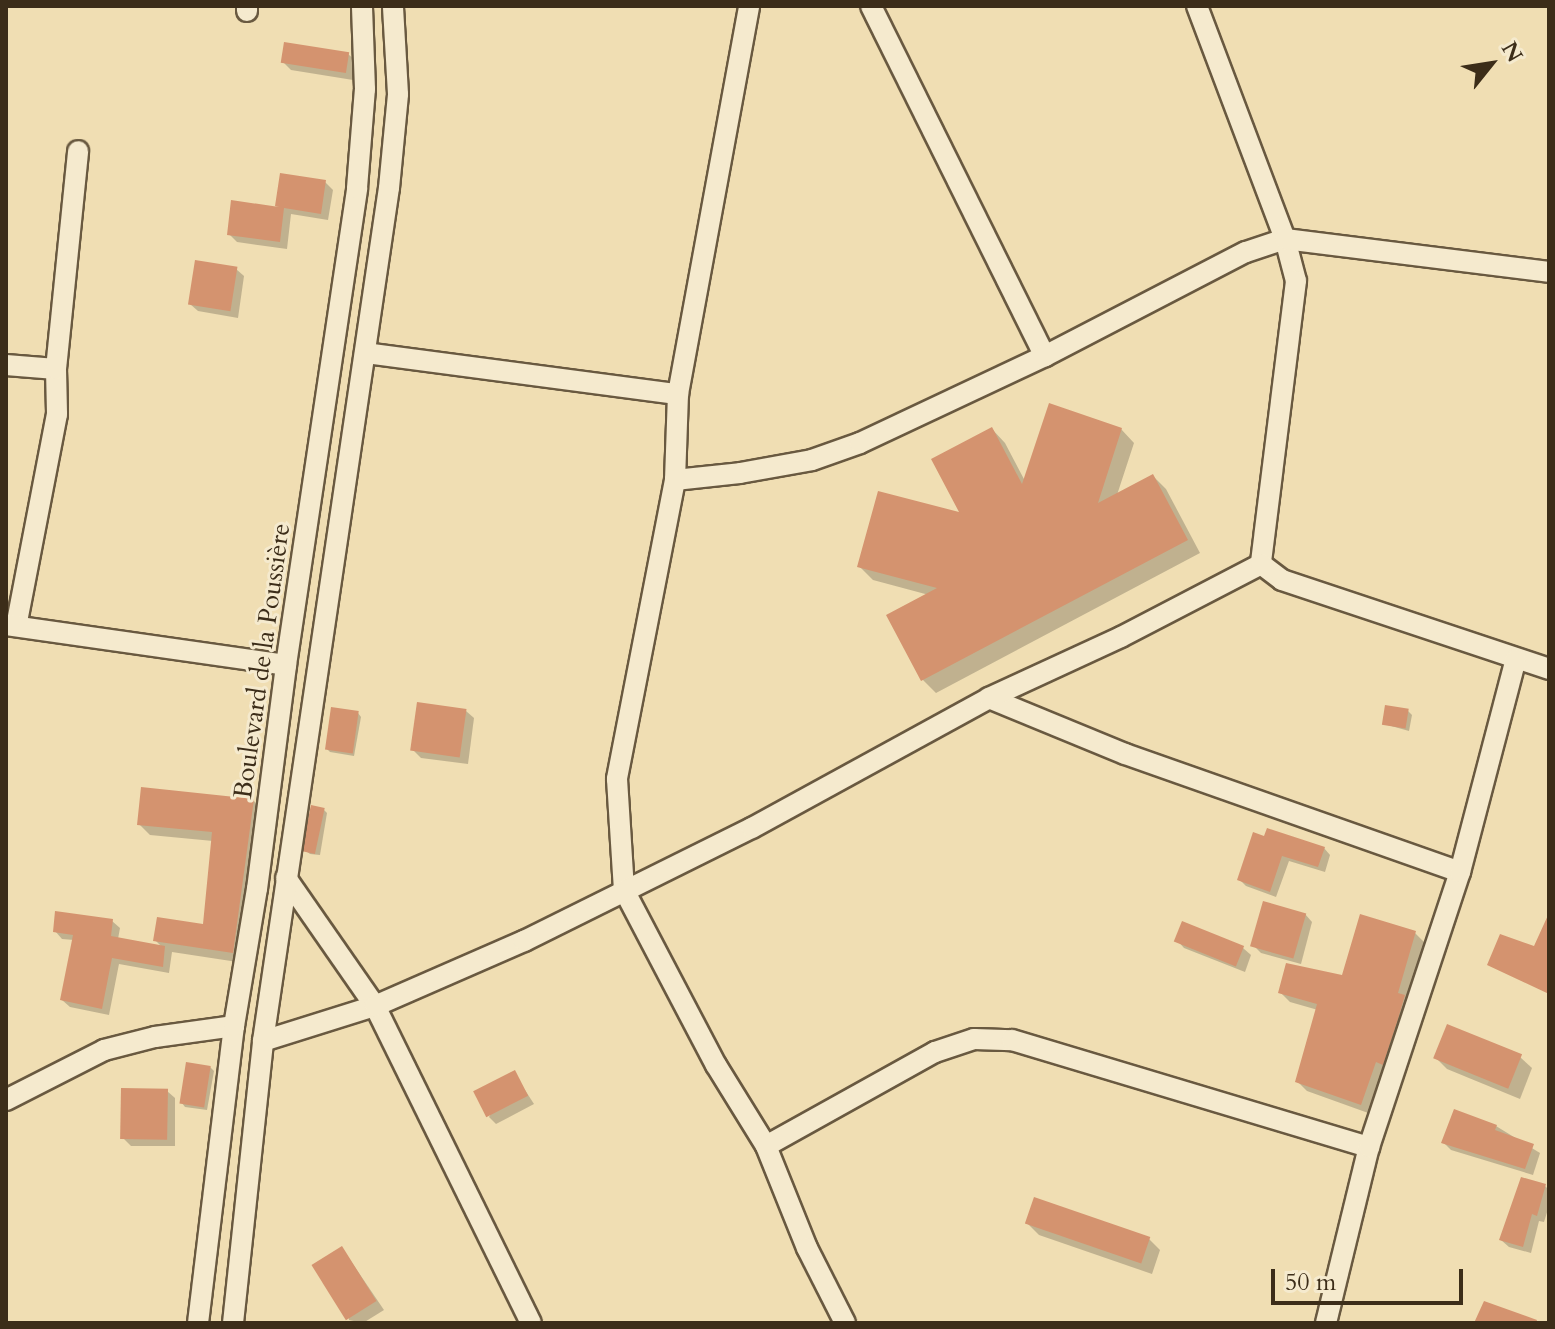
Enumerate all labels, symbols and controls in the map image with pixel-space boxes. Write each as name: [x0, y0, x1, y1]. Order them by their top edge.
north arrow: [1451, 24, 1531, 104]
text: N: [1494, 36, 1530, 68]
street label: Boulevard de la Poussière: [227, 521, 297, 801]
scale bar: [1275, 1253, 1467, 1303]
text: 50 m: [1285, 1266, 1336, 1299]

